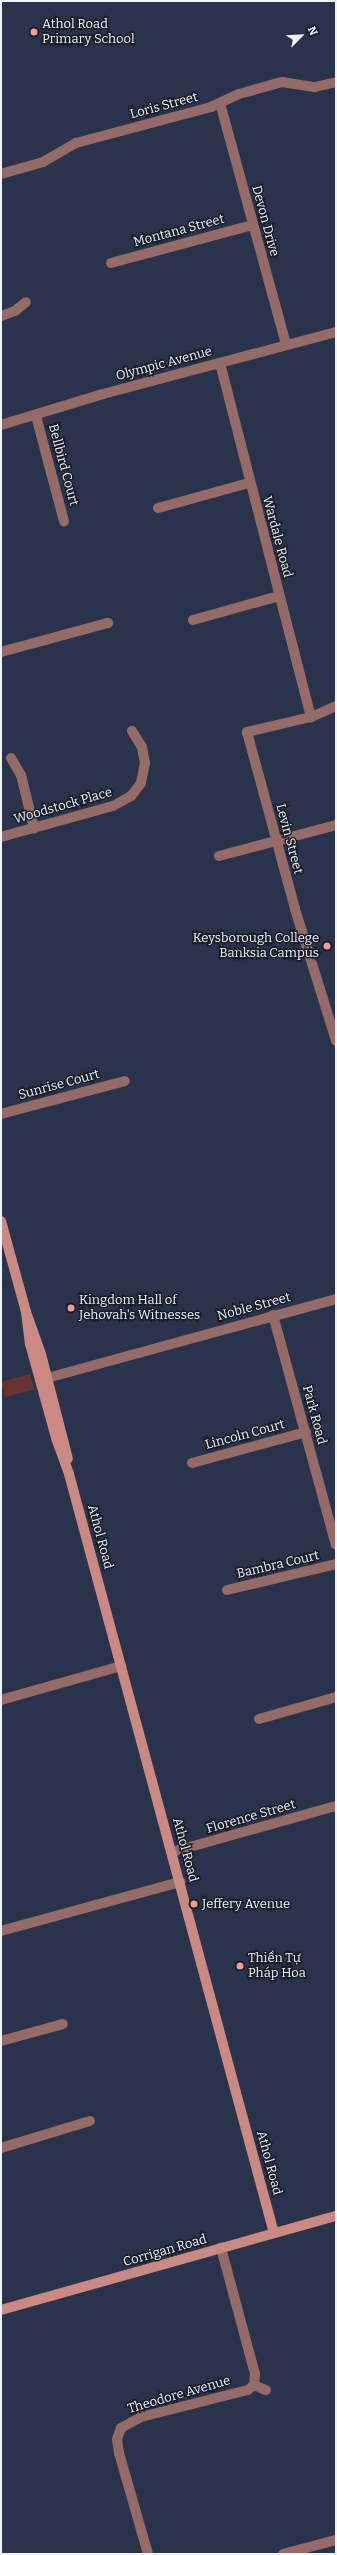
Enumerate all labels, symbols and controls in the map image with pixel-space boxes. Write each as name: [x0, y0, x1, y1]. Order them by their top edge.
north arrow: [281, 16, 321, 56]
place label: Athol Road Primary School: [42, 17, 135, 48]
text: N: [305, 24, 320, 37]
marker: Athol Road Primary School: [29, 27, 39, 37]
street label: Loris Street: [128, 89, 200, 123]
street label: Devon Drive: [248, 184, 282, 258]
street label: Montana Street: [132, 211, 226, 251]
street label: Olympic Avenue: [114, 344, 214, 384]
street label: Bellbird Court: [45, 422, 81, 508]
street label: Wardale Road: [259, 495, 295, 579]
street label: Woodstock Place: [12, 785, 114, 827]
street label: Levin Street: [272, 802, 306, 876]
place label: Keysborough College Banksia Campus: [193, 931, 319, 962]
marker: Keysborough College Banksia Campus: [322, 941, 332, 951]
street label: Sunrise Court: [17, 1067, 101, 1103]
street label: Noble Street: [216, 1290, 292, 1324]
place label: Kingdom Hall of Jehovah's Witnesses: [79, 1293, 200, 1324]
marker: Kingdom Hall of Jehovah's Witnesses: [66, 1303, 76, 1313]
street label: Park Road: [299, 1384, 329, 1446]
street label: Lincoln Court: [204, 1417, 286, 1453]
street label: Athol Road: [84, 1503, 116, 1571]
street label: Bambra Court: [235, 1548, 321, 1582]
street label: Florence Street: [205, 1797, 297, 1837]
street label: Athol Road: [169, 1816, 201, 1884]
place label: Jeffery Avenue: [202, 1896, 290, 1912]
marker: Jeffery Avenue: [189, 1899, 199, 1909]
place label: Thiền Tự Pháp Hoa: [248, 1951, 306, 1982]
marker: Thiền Tự Pháp Hoa: [235, 1961, 245, 1971]
street label: Athol Road: [253, 2129, 285, 2197]
street label: Corrigan Road: [121, 2232, 209, 2270]
street label: Theodore Avenue: [126, 2373, 232, 2417]

